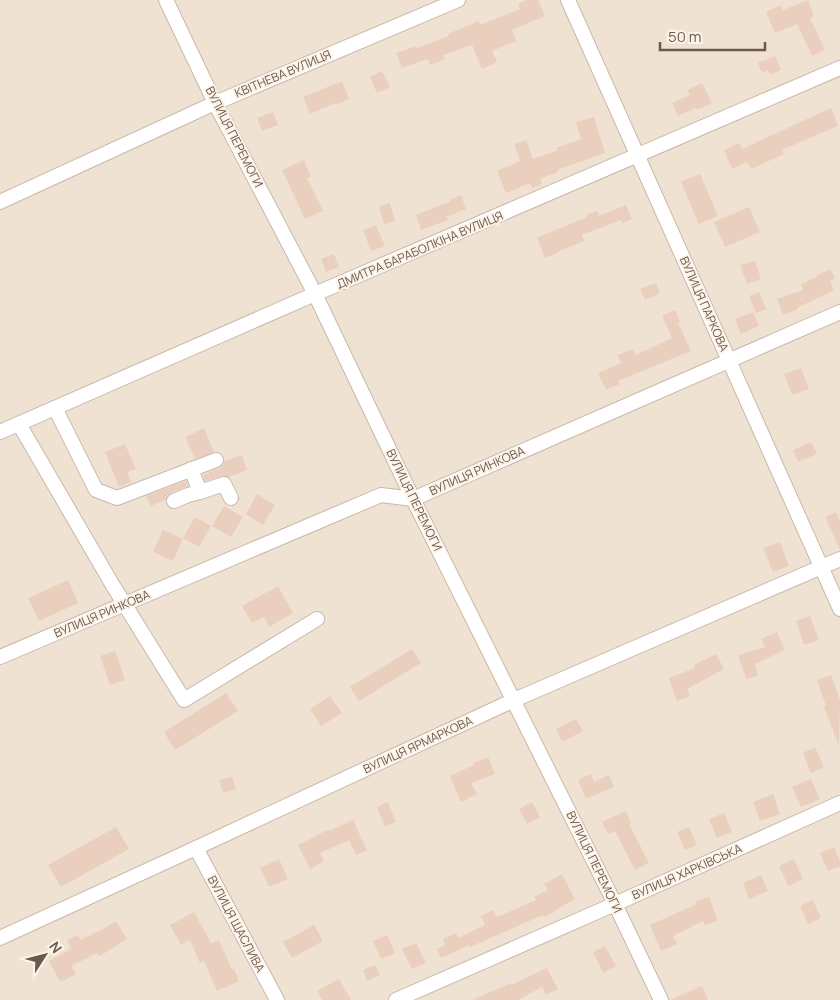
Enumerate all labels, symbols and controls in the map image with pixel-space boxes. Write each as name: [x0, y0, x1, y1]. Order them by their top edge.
scale bar: [660, 20, 765, 52]
text: 50 m: [668, 26, 702, 47]
street label: КВІТНЕВА ВУЛИЦЯ: [232, 46, 334, 102]
street label: ВУЛИЦЯ ПЕРЕМОГИ: [202, 83, 267, 190]
street label: ДМИТРА БАРАБОЛКІНА ВУЛИЦЯ: [334, 207, 506, 292]
street label: ВУЛИЦЯ ПАРКОВА: [676, 254, 733, 354]
street label: ВУЛИЦЯ РИНКОВА: [426, 442, 528, 499]
street label: ВУЛИЦЯ ПЕРЕМОГИ: [382, 446, 447, 554]
street label: ВУЛИЦЯ РИНКОВА: [51, 585, 153, 641]
street label: ВУЛИЦЯ ЯРМАРКОВА: [360, 712, 476, 777]
street label: ВУЛИЦЯ ПЕРЕМОГИ: [562, 808, 627, 916]
street label: ВУЛИЦЯ ХАРКІВСЬКА: [629, 839, 745, 903]
street label: ВУЛИЦЯ ЩАСЛИВА: [204, 872, 269, 975]
north arrow: [20, 930, 70, 980]
text: N: [45, 937, 67, 957]

